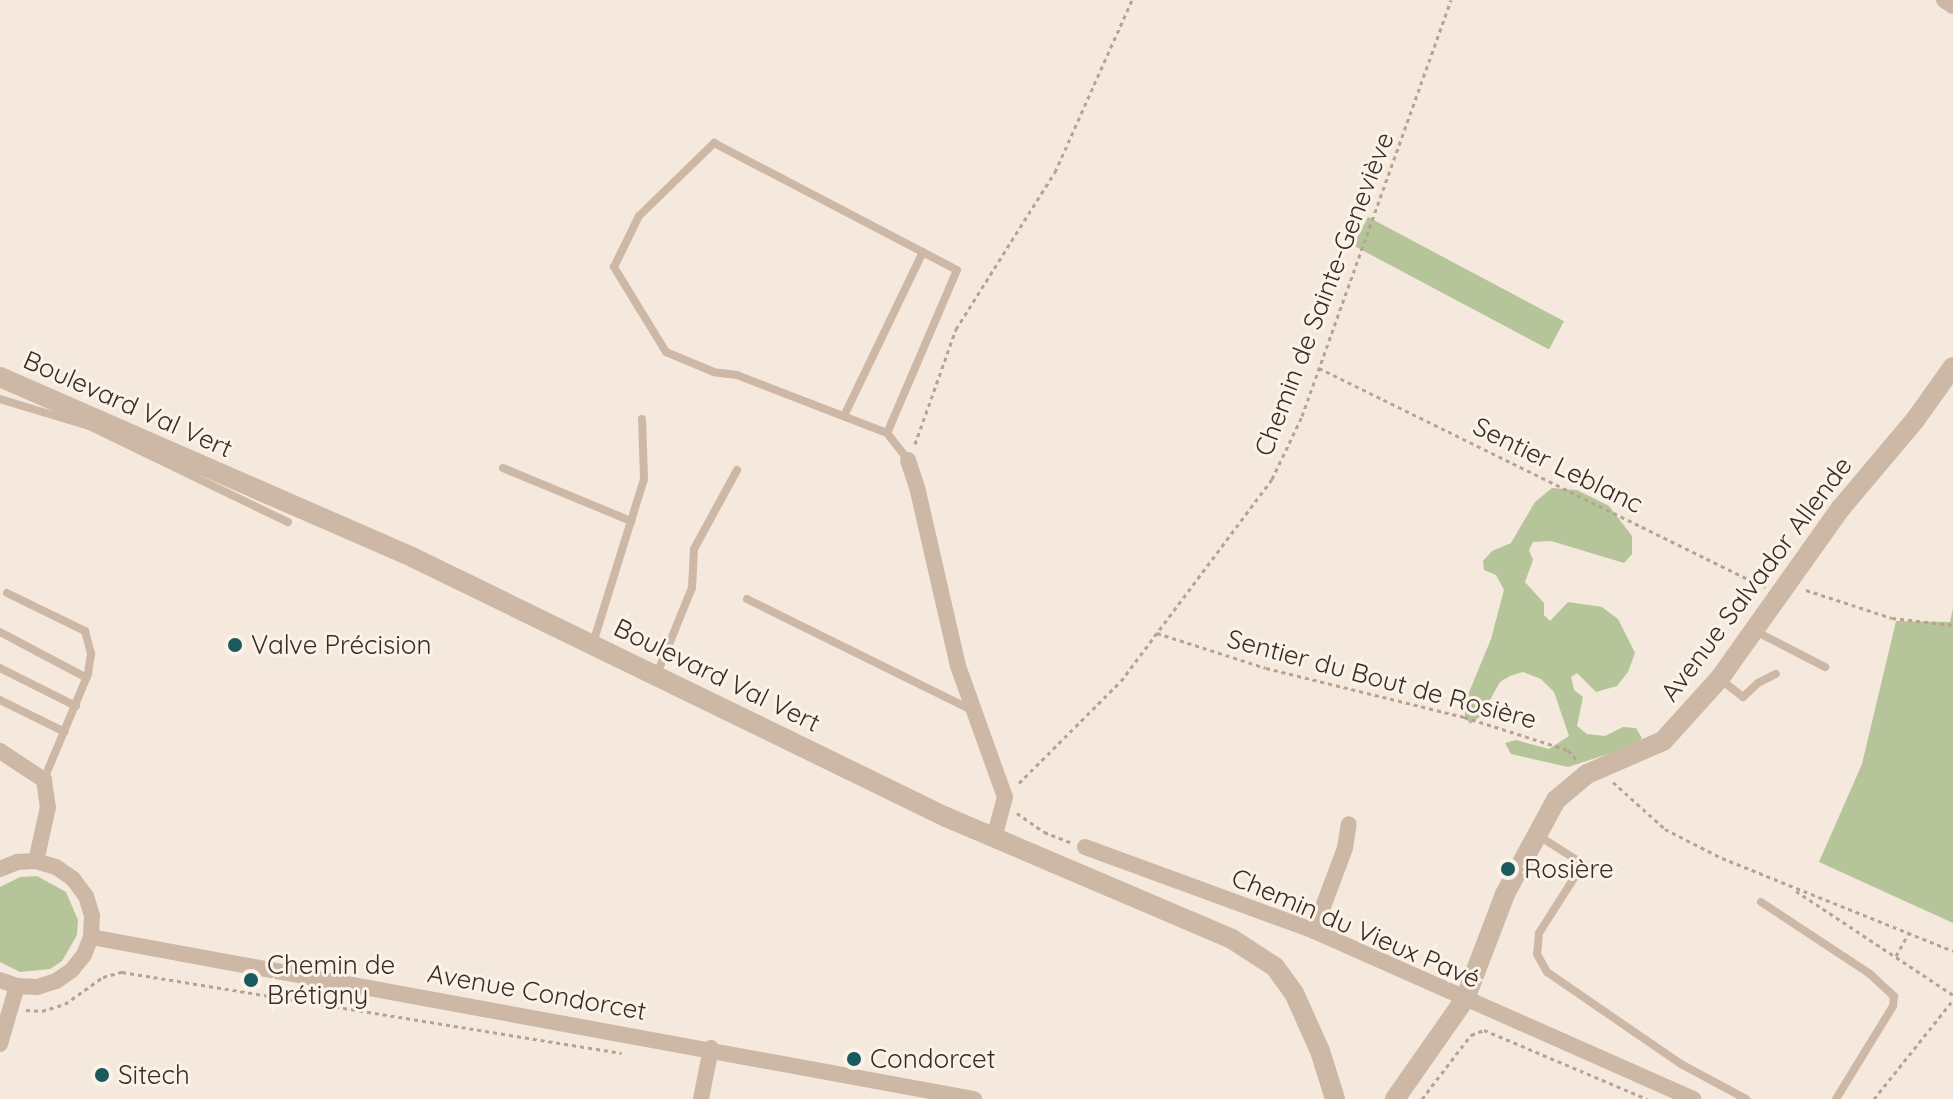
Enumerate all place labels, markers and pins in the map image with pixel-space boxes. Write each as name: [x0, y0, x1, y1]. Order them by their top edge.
place label: Valve Précision: [251, 629, 432, 661]
marker: Valve Précision: [226, 636, 244, 654]
place label: Rosière: [1524, 853, 1614, 885]
marker: Rosière: [1499, 860, 1517, 878]
place label: Chemin de Brétigny: [267, 949, 395, 1010]
marker: Chemin de Brétigny: [242, 971, 260, 989]
place label: Condorcet: [870, 1043, 996, 1075]
marker: Condorcet: [845, 1050, 863, 1068]
place label: Sitech: [118, 1059, 190, 1091]
marker: Sitech: [93, 1066, 111, 1084]

